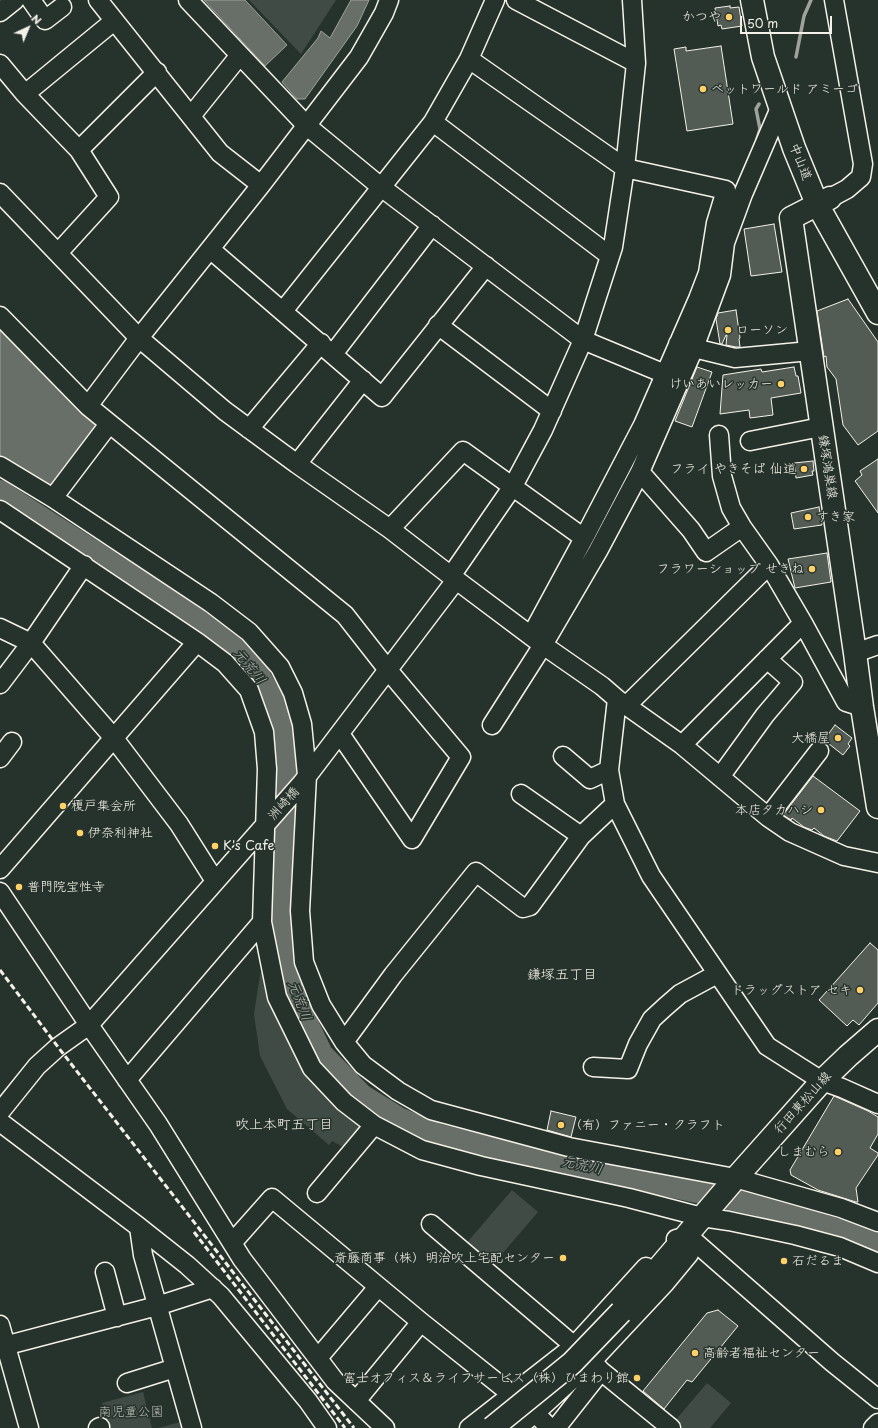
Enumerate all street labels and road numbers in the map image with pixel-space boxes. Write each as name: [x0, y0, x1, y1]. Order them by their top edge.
street label: 中山道: [785, 141, 815, 183]
street label: 鎌塚鴻巣線: [814, 434, 840, 500]
street label: 洲崎橋: [265, 784, 303, 824]
street label: 行田東松山線: [771, 1069, 835, 1137]

